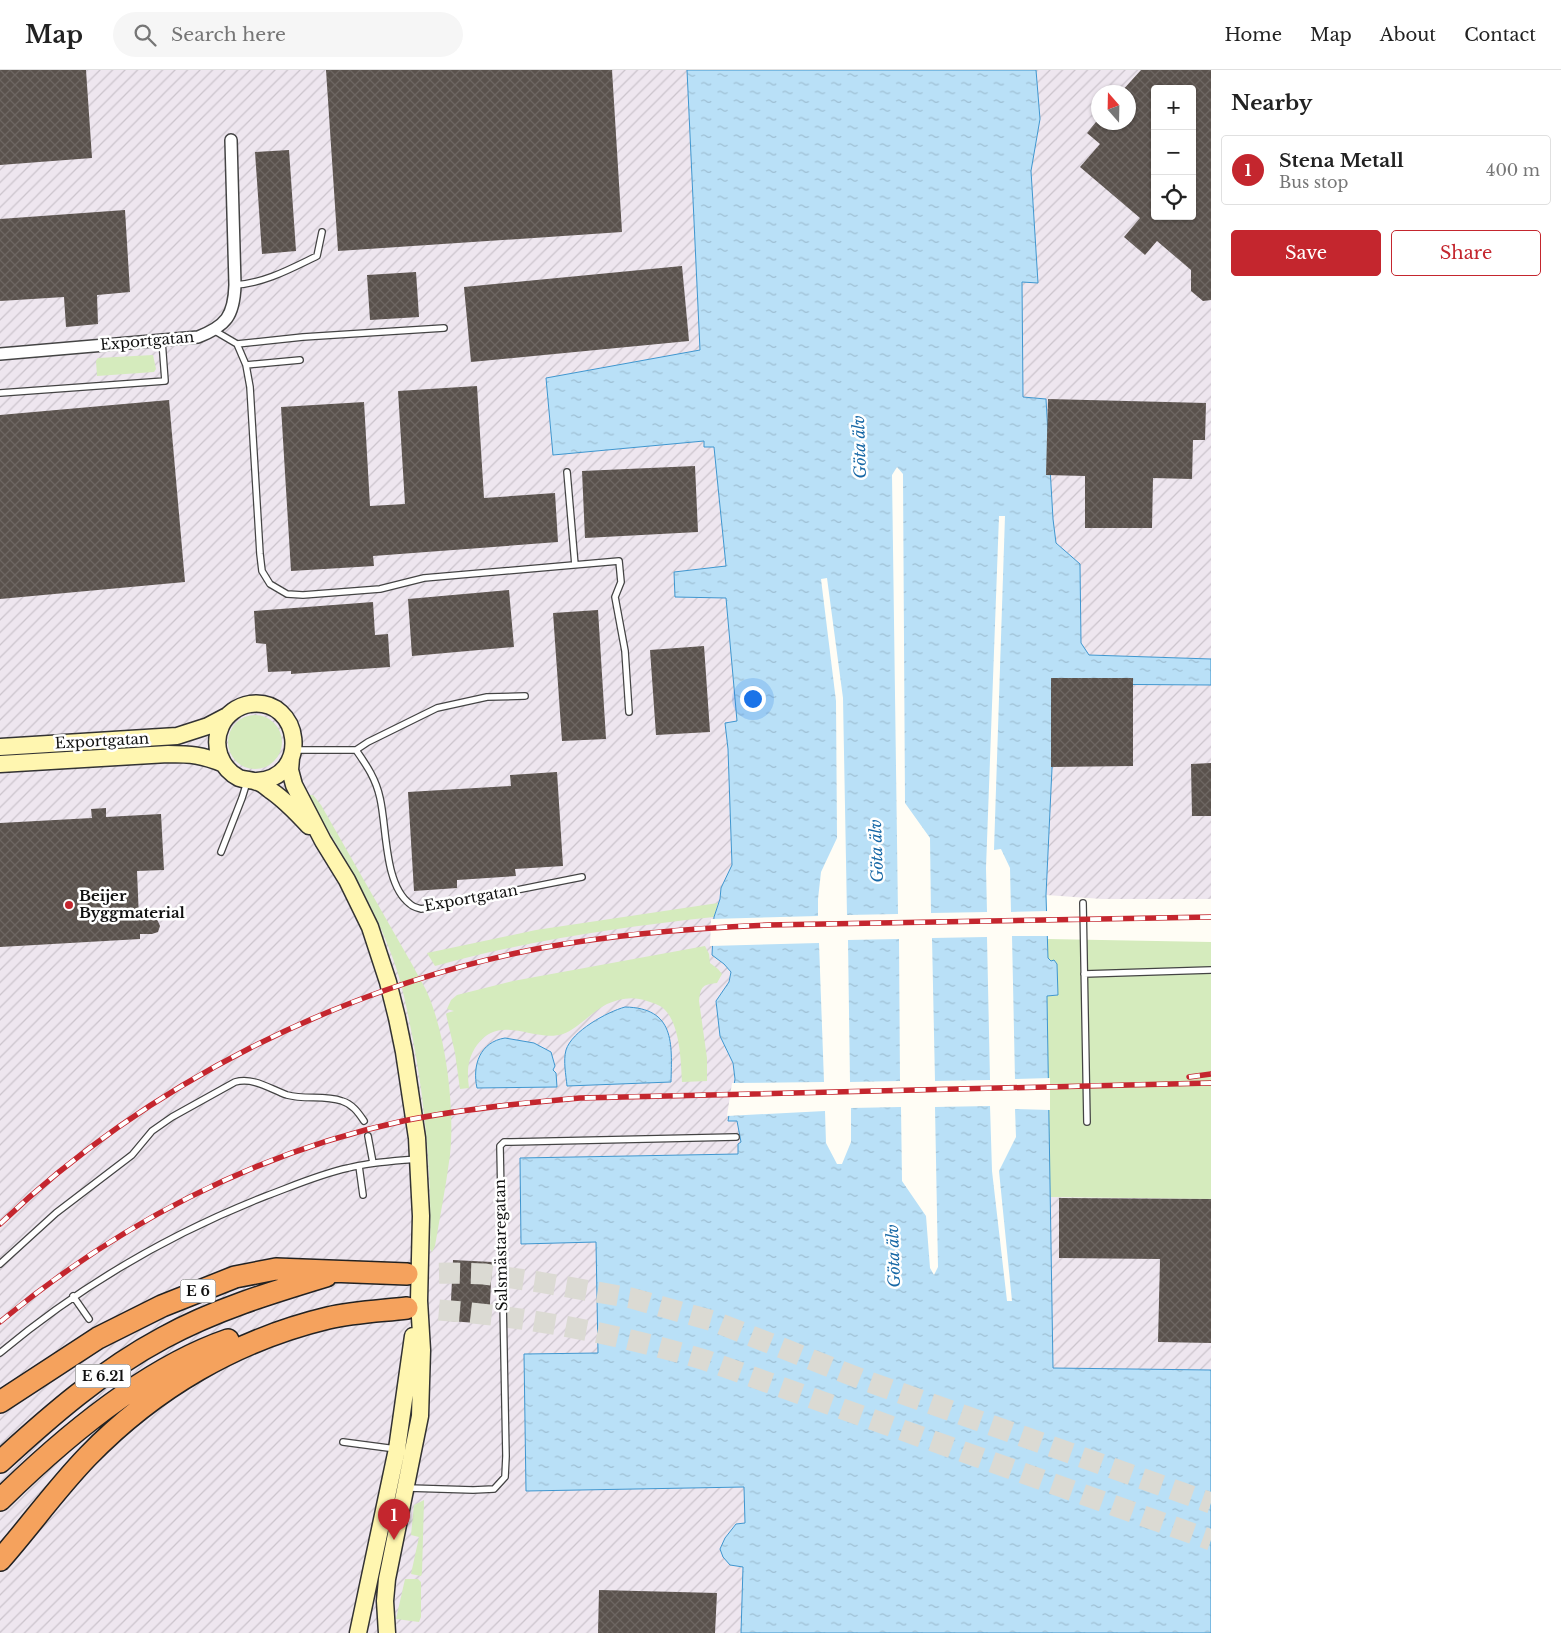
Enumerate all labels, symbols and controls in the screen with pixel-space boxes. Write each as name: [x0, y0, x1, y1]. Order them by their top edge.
search box: [113, 12, 463, 57]
text: Map: [25, 20, 83, 49]
icon: search: [131, 21, 159, 49]
text: Search here: [171, 23, 286, 46]
text: Home: [1224, 24, 1282, 46]
text: Map: [1310, 24, 1352, 46]
text: About: [1380, 24, 1436, 46]
text: Contact: [1464, 24, 1536, 46]
north arrow: [1091, 85, 1136, 130]
map controls: [1151, 85, 1196, 220]
button: +: [1151, 85, 1196, 130]
text: Nearby: [1231, 90, 1312, 116]
button: −: [1151, 130, 1196, 175]
text: Stena Metall: [1279, 149, 1404, 172]
text: 1: [1245, 160, 1251, 180]
text: 400 m: [1486, 160, 1540, 180]
text: Bus stop: [1279, 172, 1348, 192]
button: locate: [1151, 175, 1196, 220]
button: Save: [1231, 230, 1381, 276]
button: Share: [1391, 230, 1541, 276]
street label: Exportgatan: [99, 327, 195, 354]
water label: Göta älv: [848, 415, 870, 479]
your location: [740, 686, 766, 712]
street label: Exportgatan: [54, 729, 150, 752]
water label: Göta älv: [865, 819, 887, 883]
street label: Exportgatan: [423, 880, 519, 915]
place label: Beijer Byggmaterial: [79, 886, 186, 922]
marker: Beijer Byggmaterial: [63, 899, 75, 911]
street label: Salsmästaregatan: [490, 1179, 511, 1311]
water label: Göta älv: [882, 1224, 904, 1288]
road number: E 6: [180, 1280, 216, 1302]
road number: E 6.21: [76, 1364, 130, 1388]
pin: 1: [378, 1499, 410, 1540]

